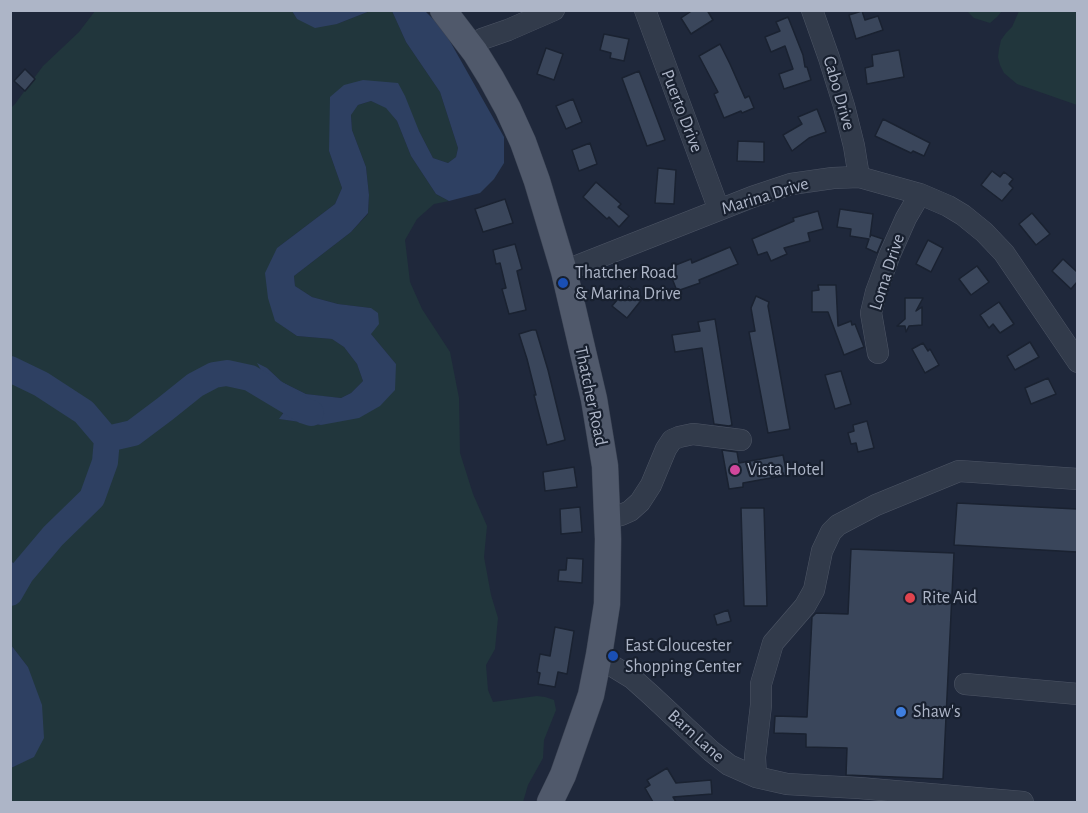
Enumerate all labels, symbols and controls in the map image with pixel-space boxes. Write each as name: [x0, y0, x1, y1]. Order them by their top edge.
street label: Cabo Drive: [818, 53, 860, 133]
street label: Puerto Drive: [656, 66, 708, 156]
street label: Marina Drive: [719, 172, 811, 220]
street label: Loma Drive: [865, 231, 909, 313]
place label: Thatcher Road & Marina Drive: [575, 262, 681, 304]
marker: Thatcher Road & Marina Drive: [556, 276, 570, 290]
street label: Thatcher Road: [570, 344, 612, 448]
place label: Vista Hotel: [747, 459, 824, 481]
marker: Vista Hotel: [728, 463, 742, 477]
place label: Rite Aid: [922, 587, 977, 609]
marker: Rite Aid: [903, 591, 917, 605]
place label: East Gloucester Shopping Center: [625, 635, 741, 678]
marker: East Gloucester Shopping Center: [606, 649, 620, 663]
place label: Shaw's: [913, 701, 961, 723]
street label: Barn Lane: [663, 705, 729, 767]
marker: Shaw's: [894, 705, 908, 719]

